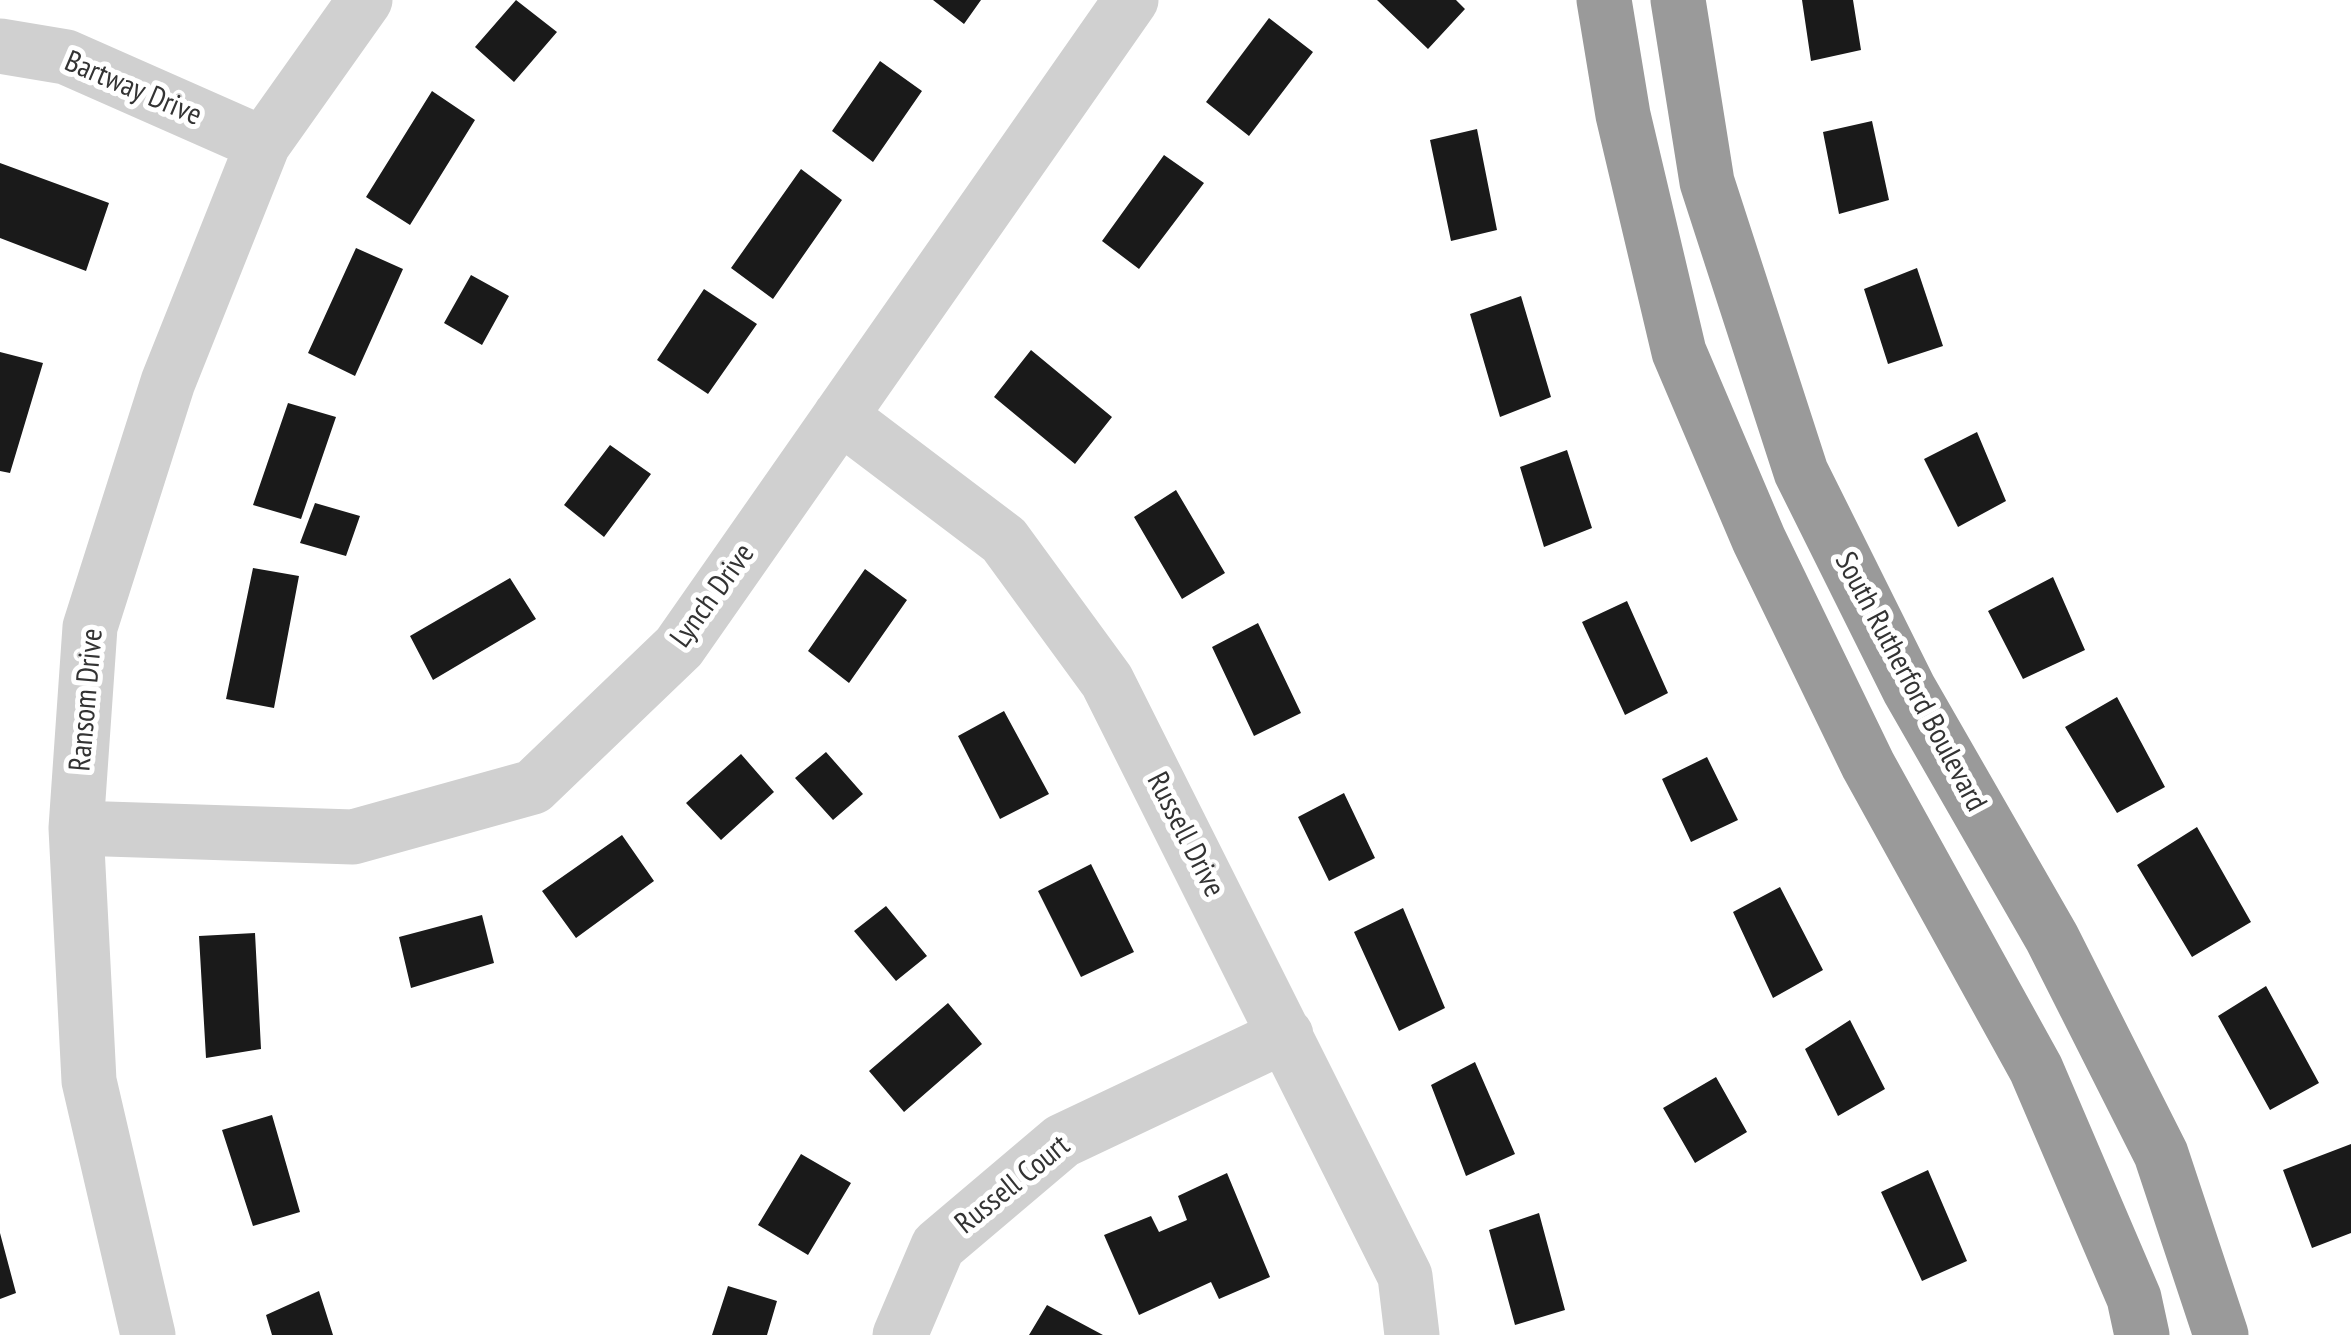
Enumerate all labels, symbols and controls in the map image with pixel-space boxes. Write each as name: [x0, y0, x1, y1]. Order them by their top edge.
street label: Bartway Drive: [59, 44, 207, 134]
street label: Lynch Drive: [663, 537, 763, 655]
street label: South Rutherford Boulevard: [1827, 546, 1993, 818]
street label: Ransom Drive: [63, 627, 111, 773]
street label: Russell Drive: [1138, 767, 1232, 903]
street label: Russell Court: [949, 1128, 1077, 1242]

